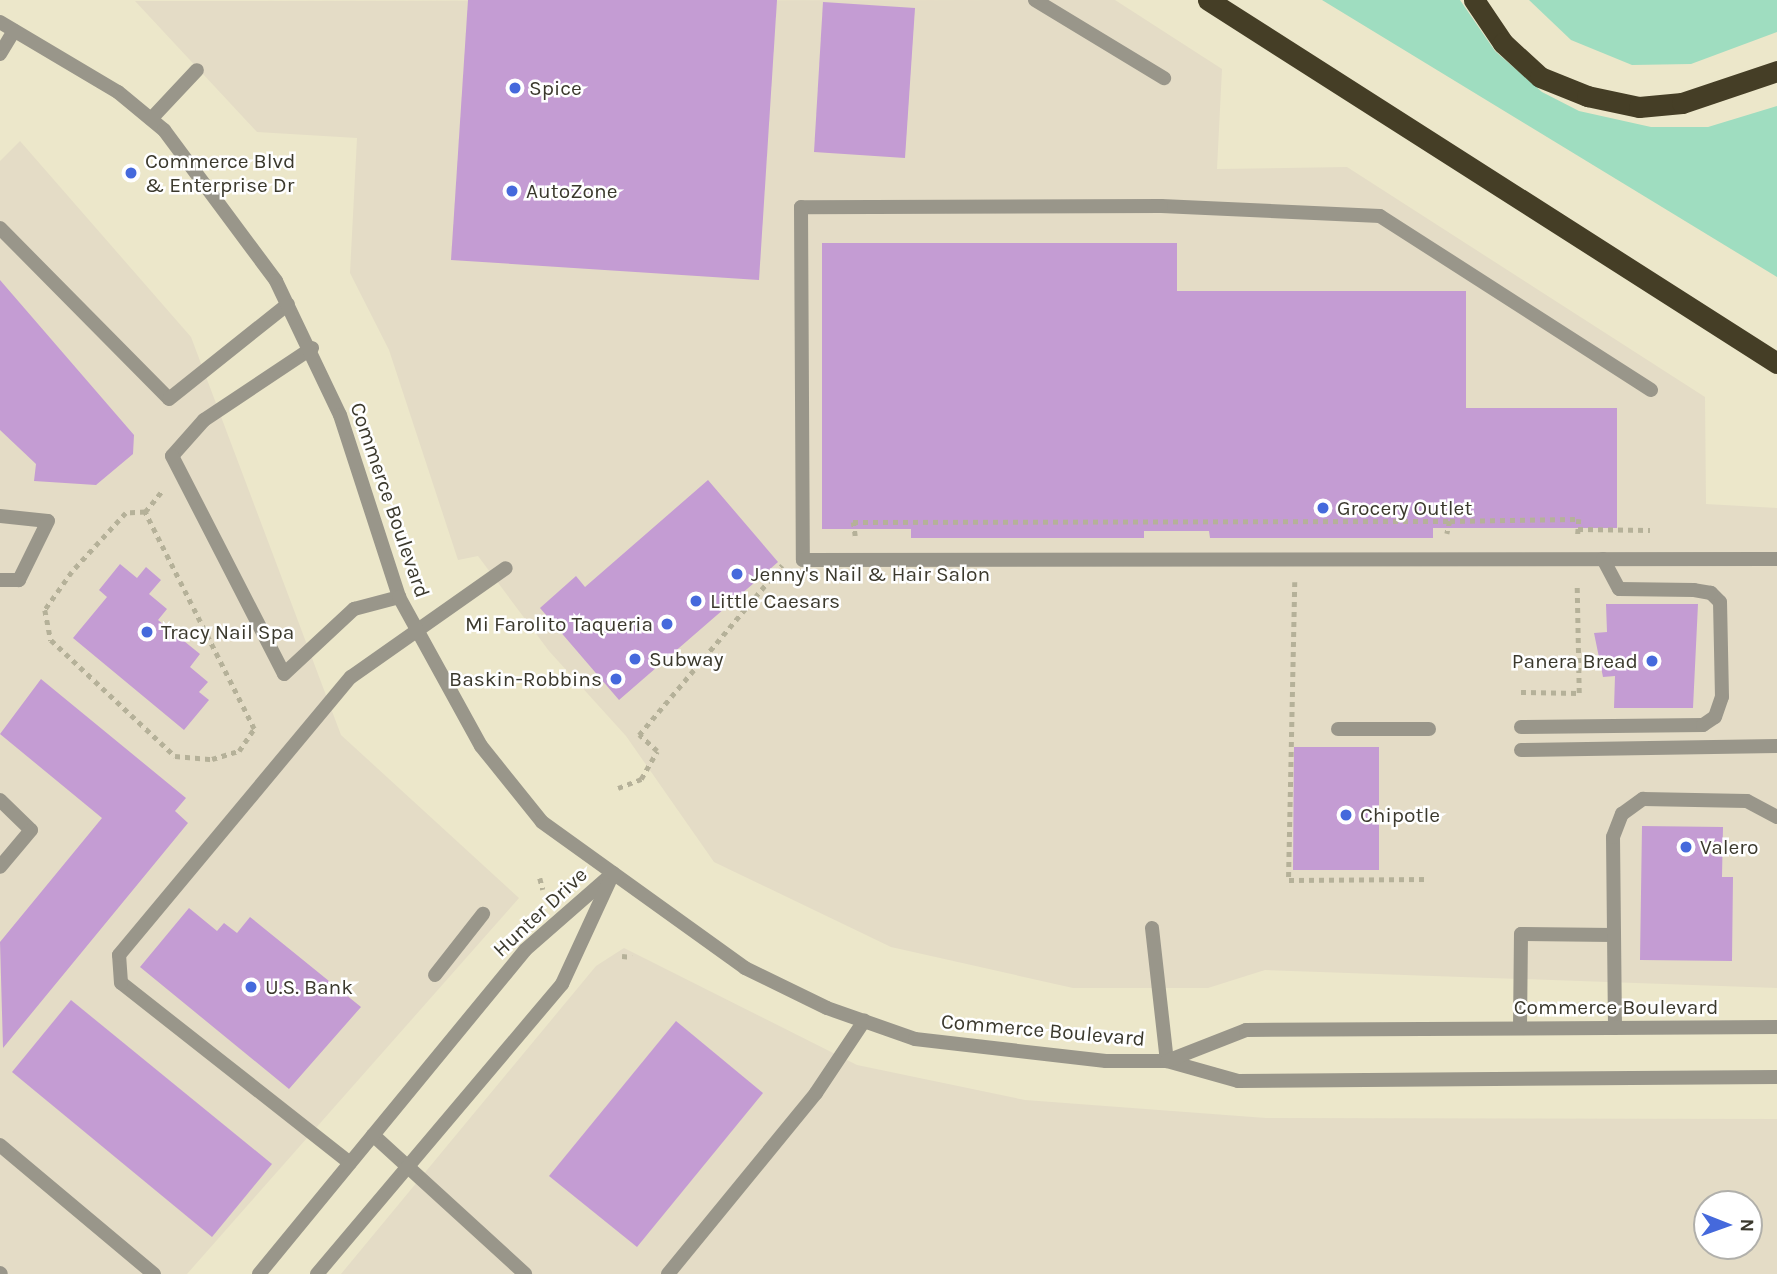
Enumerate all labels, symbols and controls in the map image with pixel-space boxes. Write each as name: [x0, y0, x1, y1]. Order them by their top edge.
place label: Spice: [529, 75, 582, 101]
marker: Spice: [507, 80, 523, 96]
place label: Commerce Blvd & Enterprise Dr: [145, 148, 296, 198]
marker: Commerce Blvd & Enterprise Dr: [123, 165, 139, 181]
place label: AutoZone: [526, 178, 618, 204]
marker: AutoZone: [504, 183, 520, 199]
street label: Commerce Boulevard: [345, 399, 435, 601]
place label: Grocery Outlet: [1337, 495, 1472, 521]
marker: Grocery Outlet: [1315, 500, 1331, 516]
place label: Jenny's Nail & Hair Salon: [751, 561, 990, 587]
marker: Jenny's Nail & Hair Salon: [729, 566, 745, 582]
place label: Little Caesars: [710, 588, 840, 614]
marker: Little Caesars: [688, 593, 704, 609]
place label: Mi Farolito Taqueria: [465, 611, 653, 637]
marker: Mi Farolito Taqueria: [659, 616, 675, 632]
place label: Tracy Nail Spa: [161, 619, 294, 645]
marker: Tracy Nail Spa: [139, 624, 155, 640]
place label: Subway: [649, 646, 723, 672]
place label: Panera Bread: [1512, 648, 1638, 674]
marker: Subway: [627, 651, 643, 667]
marker: Panera Bread: [1644, 653, 1660, 669]
place label: Baskin-Robbins: [449, 666, 602, 692]
marker: Baskin-Robbins: [608, 671, 624, 687]
place label: Chipotle: [1360, 802, 1440, 828]
marker: Chipotle: [1338, 807, 1354, 823]
place label: Valero: [1700, 834, 1758, 860]
marker: Valero: [1678, 839, 1694, 855]
street label: Hunter Drive: [488, 862, 592, 962]
place label: U.S. Bank: [265, 974, 353, 1000]
marker: U.S. Bank: [243, 979, 259, 995]
street label: Commerce Boulevard: [1514, 994, 1718, 1020]
street label: Commerce Boulevard: [940, 1009, 1146, 1051]
north arrow: [1693, 1190, 1763, 1260]
text: N: [1736, 1218, 1758, 1232]

